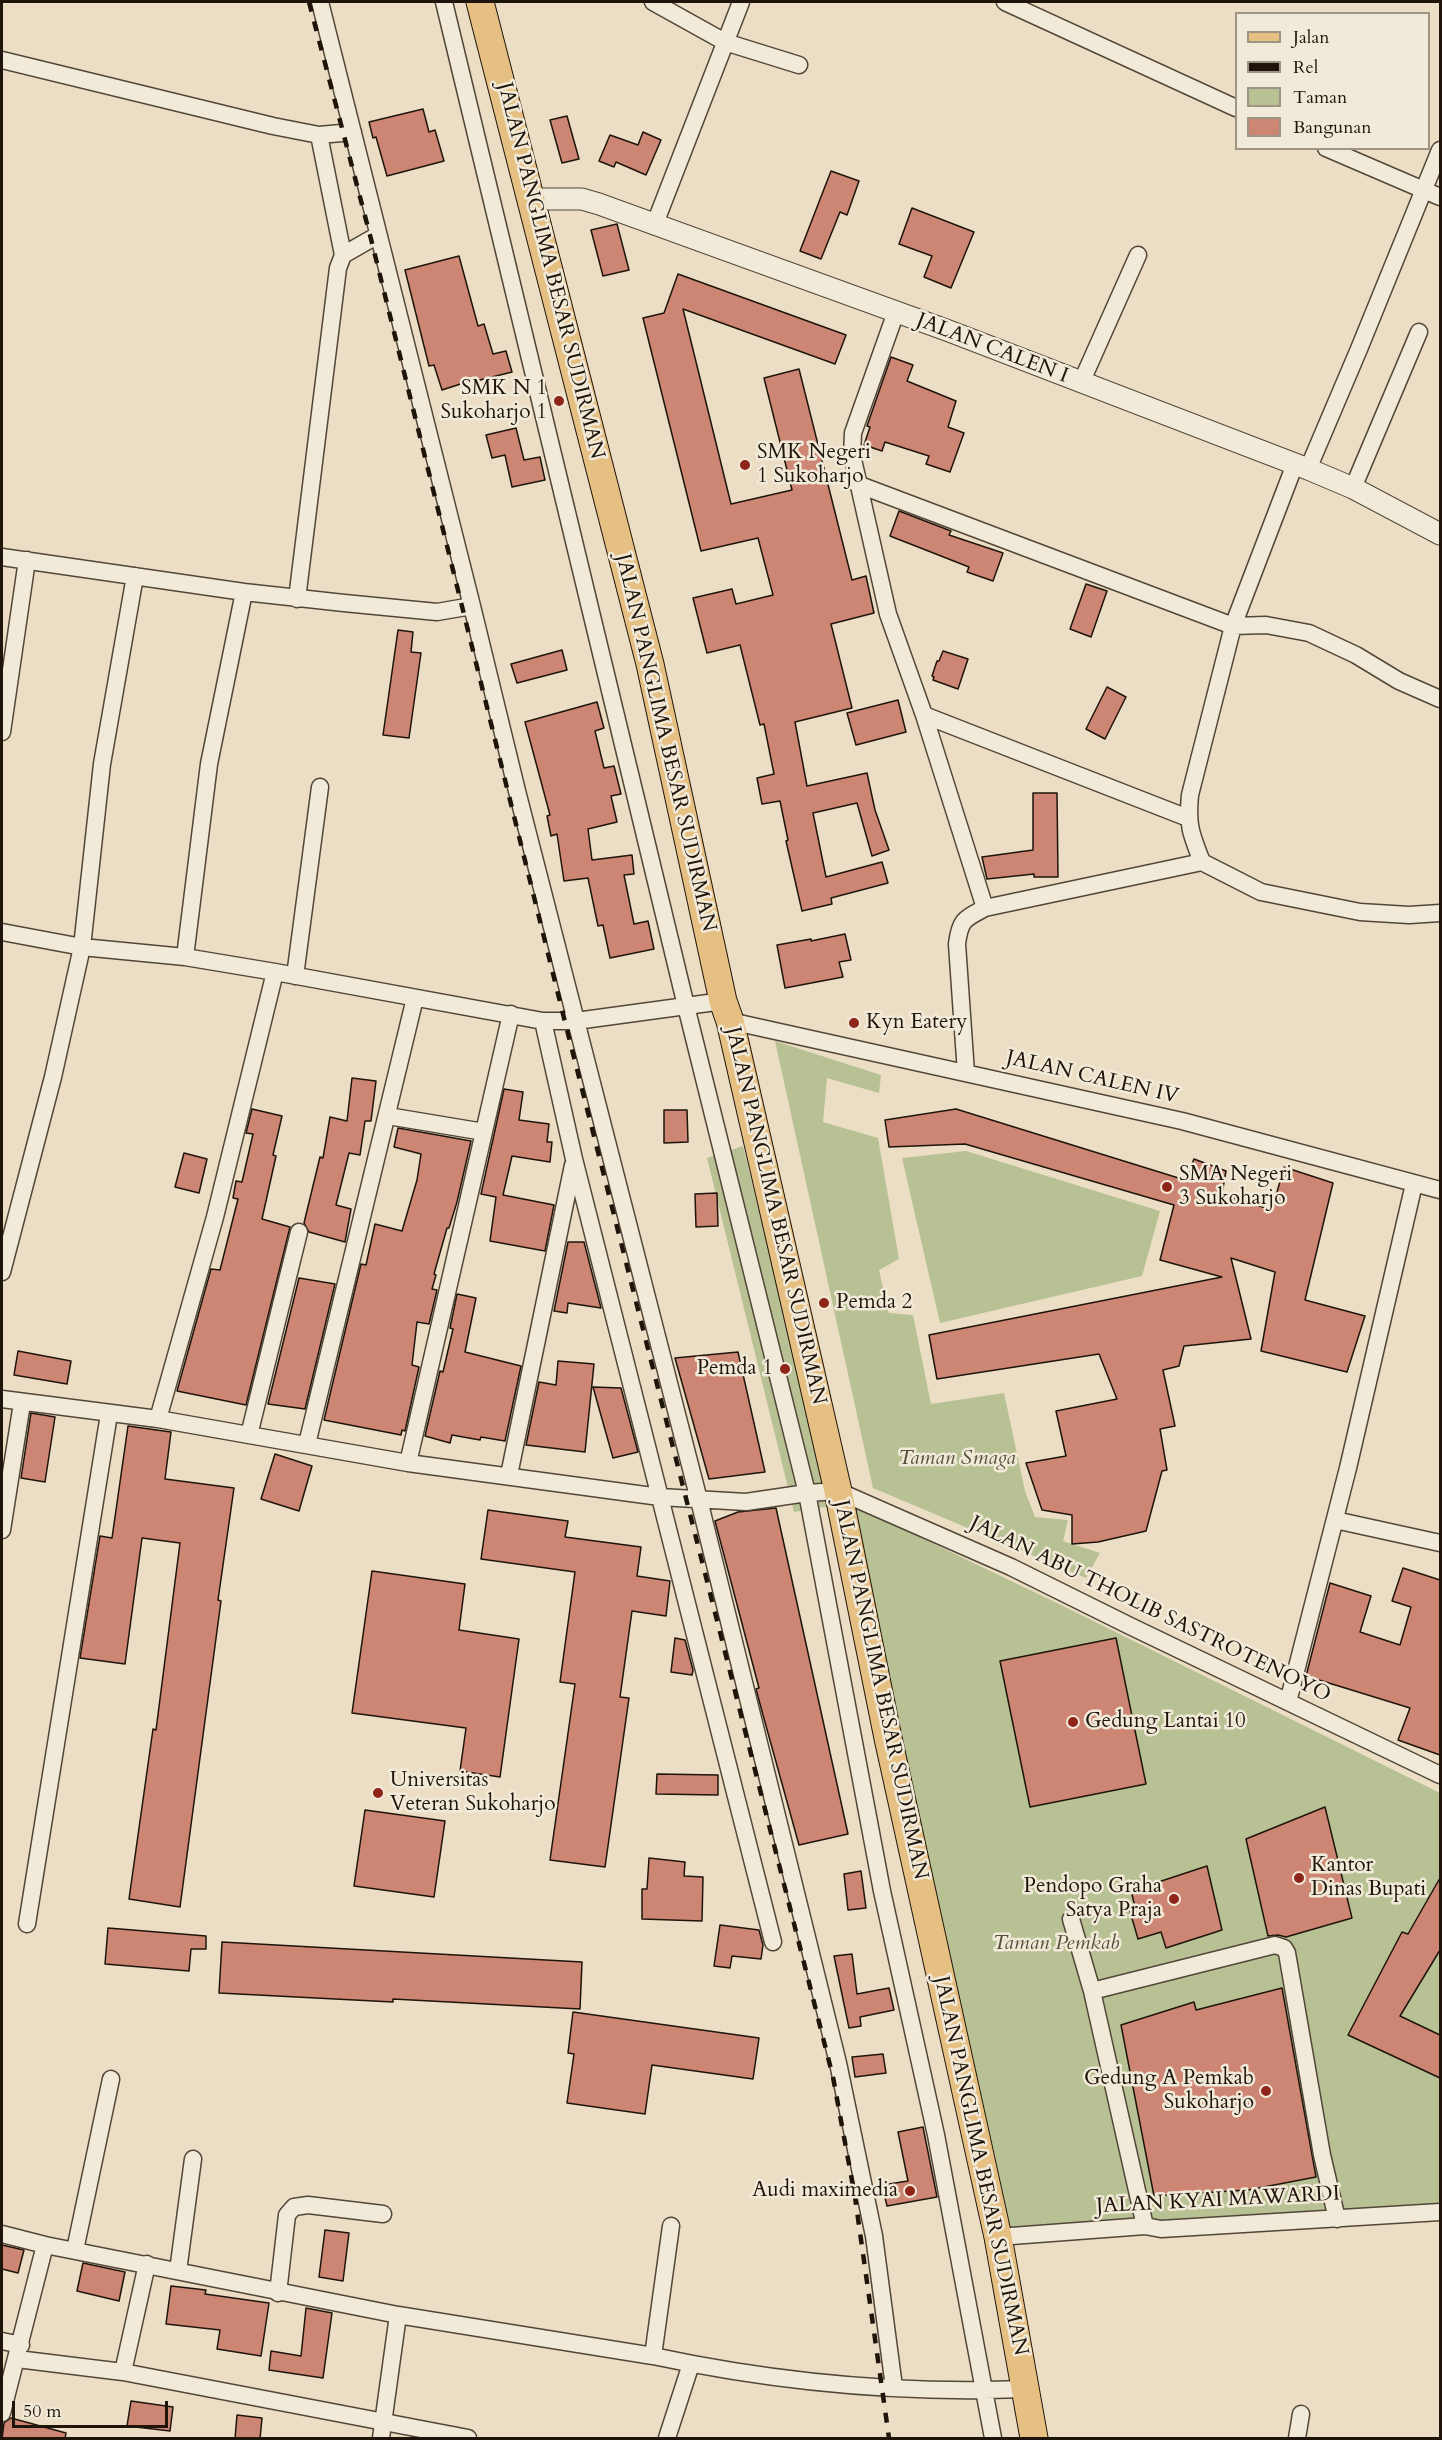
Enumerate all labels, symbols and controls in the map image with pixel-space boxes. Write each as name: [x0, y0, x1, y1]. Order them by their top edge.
legend: [1235, 12, 1430, 150]
text: Jalan: [1293, 25, 1329, 50]
text: Rel: [1293, 55, 1318, 80]
street label: JALAN PANGLIMA BESAR SUDIRMAN: [491, 80, 609, 462]
text: Taman: [1293, 85, 1347, 110]
text: Bangunan: [1293, 115, 1371, 140]
street label: JALAN CALEN I: [913, 308, 1071, 390]
place label: SMK N 1 Sukoharjo 1: [440, 376, 547, 426]
marker: SMK N 1 Sukoharjo 1: [552, 394, 566, 408]
place label: SMK Negeri 1 Sukoharjo: [757, 440, 871, 490]
marker: SMK Negeri 1 Sukoharjo: [738, 458, 752, 472]
street label: JALAN PANGLIMA BESAR SUDIRMAN: [609, 551, 721, 935]
place label: Kyn Eatery: [866, 1010, 967, 1036]
marker: Kyn Eatery: [847, 1016, 861, 1030]
street label: JALAN PANGLIMA BESAR SUDIRMAN: [719, 1024, 831, 1408]
street label: JALAN CALEN IV: [1003, 1046, 1181, 1110]
place label: SMA Negeri 3 Sukoharjo: [1179, 1162, 1292, 1212]
marker: SMA Negeri 3 Sukoharjo: [1160, 1180, 1174, 1194]
place label: Pemda 2: [836, 1290, 912, 1316]
marker: Pemda 2: [817, 1296, 831, 1310]
place label: Pemda 1: [697, 1356, 773, 1382]
marker: Pemda 1: [778, 1362, 792, 1376]
park label: Taman Smaga: [898, 1446, 1016, 1472]
street label: JALAN PANGLIMA BESAR SUDIRMAN: [827, 1498, 933, 1882]
street label: JALAN ABU THOLIB SASTROTENOYO: [965, 1511, 1335, 1709]
place label: Gedung Lantai 10: [1085, 1709, 1246, 1735]
marker: Gedung Lantai 10: [1066, 1715, 1080, 1729]
place label: Universitas Veteran Sukoharjo: [390, 1768, 556, 1818]
marker: Universitas Veteran Sukoharjo: [371, 1786, 385, 1800]
place label: Kantor Dinas Bupati: [1311, 1853, 1426, 1903]
marker: Kantor Dinas Bupati: [1292, 1871, 1306, 1885]
place label: Pendopo Graha Satya Praja: [1023, 1874, 1162, 1924]
marker: Pendopo Graha Satya Praja: [1167, 1892, 1181, 1906]
park label: Taman Pemkab: [993, 1931, 1119, 1957]
street label: JALAN PANGLIMA BESAR SUDIRMAN: [927, 1974, 1033, 2358]
place label: Gedung A Pemkab Sukoharjo: [1084, 2066, 1254, 2116]
marker: Gedung A Pemkab Sukoharjo: [1259, 2084, 1273, 2098]
place label: Audi maximedia: [752, 2178, 898, 2204]
street label: JALAN KYAI MAWARDI: [1096, 2182, 1340, 2220]
marker: Audi maximedia: [903, 2184, 917, 2198]
scale bar: [15, 2389, 171, 2427]
text: 50 m: [23, 2399, 62, 2424]

